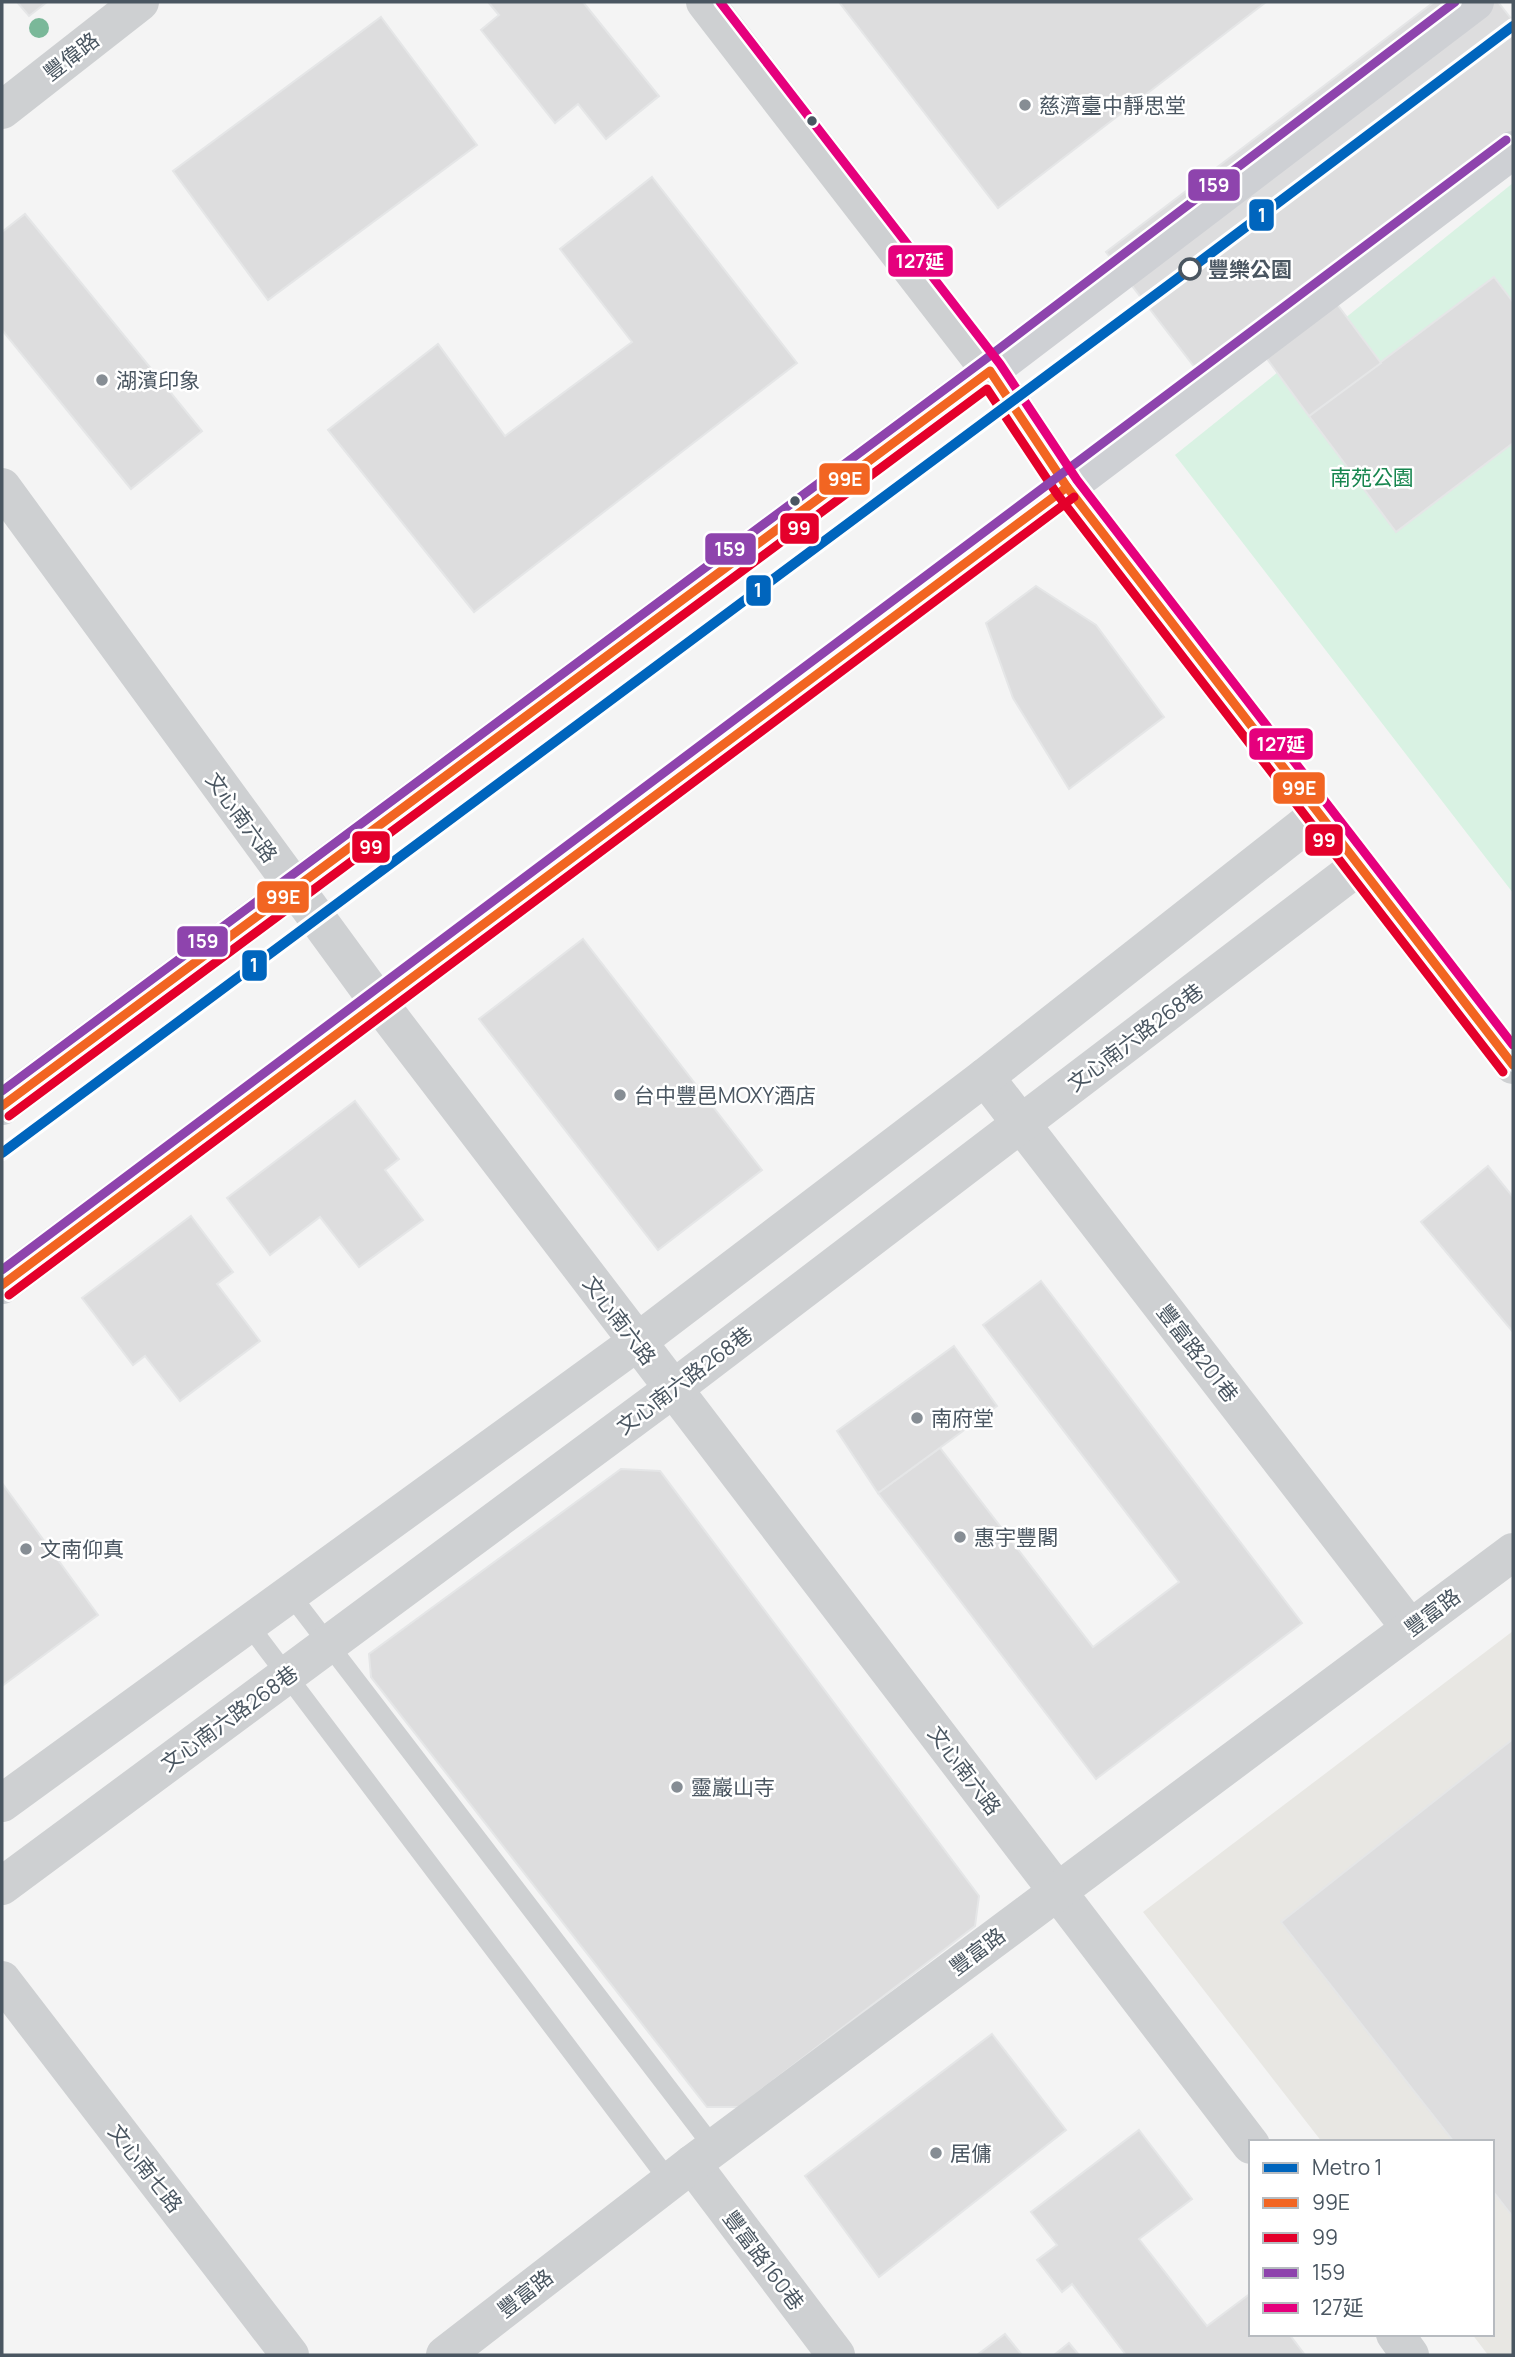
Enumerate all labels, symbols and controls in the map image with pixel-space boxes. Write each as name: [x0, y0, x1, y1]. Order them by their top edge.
street label: 豐偉路: [38, 26, 104, 86]
place label: 慈濟臺中靜思堂: [1039, 91, 1186, 119]
marker: 慈濟臺中靜思堂: [1017, 97, 1033, 113]
unlabelled marker: [805, 114, 819, 128]
line badge: 159: [1187, 168, 1241, 202]
text: 159: [1198, 172, 1230, 198]
line badge: 1: [1248, 198, 1275, 232]
text: 1: [1258, 202, 1266, 228]
line badge: 127延: [887, 244, 954, 278]
text: 127延: [896, 248, 944, 274]
place label: 豐樂公園: [1208, 255, 1292, 283]
marker: 豐樂公園: [1179, 258, 1201, 280]
place label: 湖濱印象: [116, 366, 200, 394]
marker: 湖濱印象: [94, 372, 110, 388]
line badge: 99E: [818, 462, 871, 496]
park label: 南苑公園: [1330, 463, 1414, 491]
text: 99E: [828, 466, 862, 492]
unlabelled marker: [788, 494, 802, 508]
line badge: 99: [779, 512, 820, 545]
text: 99: [787, 515, 811, 541]
line badge: 159: [704, 532, 757, 566]
text: 159: [714, 536, 746, 562]
line badge: 1: [745, 574, 772, 607]
text: 1: [754, 577, 762, 603]
line badge: 127延: [1248, 727, 1314, 761]
text: 127延: [1257, 731, 1305, 757]
street label: 文心南六路: [200, 766, 284, 868]
line badge: 99E: [1272, 771, 1326, 805]
text: 99E: [1282, 775, 1316, 801]
line badge: 99: [1304, 823, 1344, 857]
text: 99: [1312, 827, 1336, 853]
line badge: 99: [351, 830, 391, 864]
text: 99: [359, 834, 383, 860]
line badge: 99E: [256, 880, 310, 914]
text: 99E: [266, 884, 300, 910]
line badge: 159: [176, 925, 229, 958]
text: 159: [187, 928, 219, 954]
line badge: 1: [241, 949, 268, 982]
text: 1: [250, 952, 258, 978]
street label: 文心南六路268巷: [1061, 977, 1209, 1097]
place label: 台中豐邑MOXY酒店: [634, 1081, 816, 1109]
marker: 台中豐邑MOXY酒店: [612, 1087, 628, 1103]
street label: 文心南六路: [577, 1270, 663, 1370]
street label: 豐富路201巷: [1151, 1298, 1245, 1408]
street label: 文心南六路268巷: [610, 1320, 758, 1440]
place label: 南府堂: [931, 1404, 994, 1432]
marker: 南府堂: [909, 1410, 925, 1426]
place label: 惠宇豐閣: [974, 1523, 1058, 1551]
marker: 惠宇豐閣: [952, 1529, 968, 1545]
place label: 文南仰真: [40, 1535, 124, 1563]
marker: 文南仰真: [18, 1541, 34, 1557]
street label: 豐富路: [1398, 1582, 1466, 1642]
street label: 文心南六路268巷: [155, 1659, 303, 1777]
street label: 文心南六路: [922, 1720, 1008, 1820]
place label: 靈巖山寺: [691, 1773, 775, 1801]
marker: 靈巖山寺: [669, 1779, 685, 1795]
street label: 豐富路: [943, 1921, 1011, 1981]
street label: 文心南七路: [103, 2118, 189, 2218]
place label: 居傭: [950, 2139, 992, 2167]
legend: [1249, 2140, 1494, 2336]
marker: 居傭: [928, 2145, 944, 2161]
text: Metro 1: [1312, 2153, 1383, 2181]
text: 99E: [1312, 2188, 1350, 2216]
street label: 豐富路160巷: [717, 2204, 811, 2316]
text: 99: [1312, 2223, 1338, 2251]
text: 159: [1312, 2258, 1345, 2286]
street label: 豐富路: [492, 2263, 558, 2323]
text: 127延: [1312, 2293, 1364, 2321]

